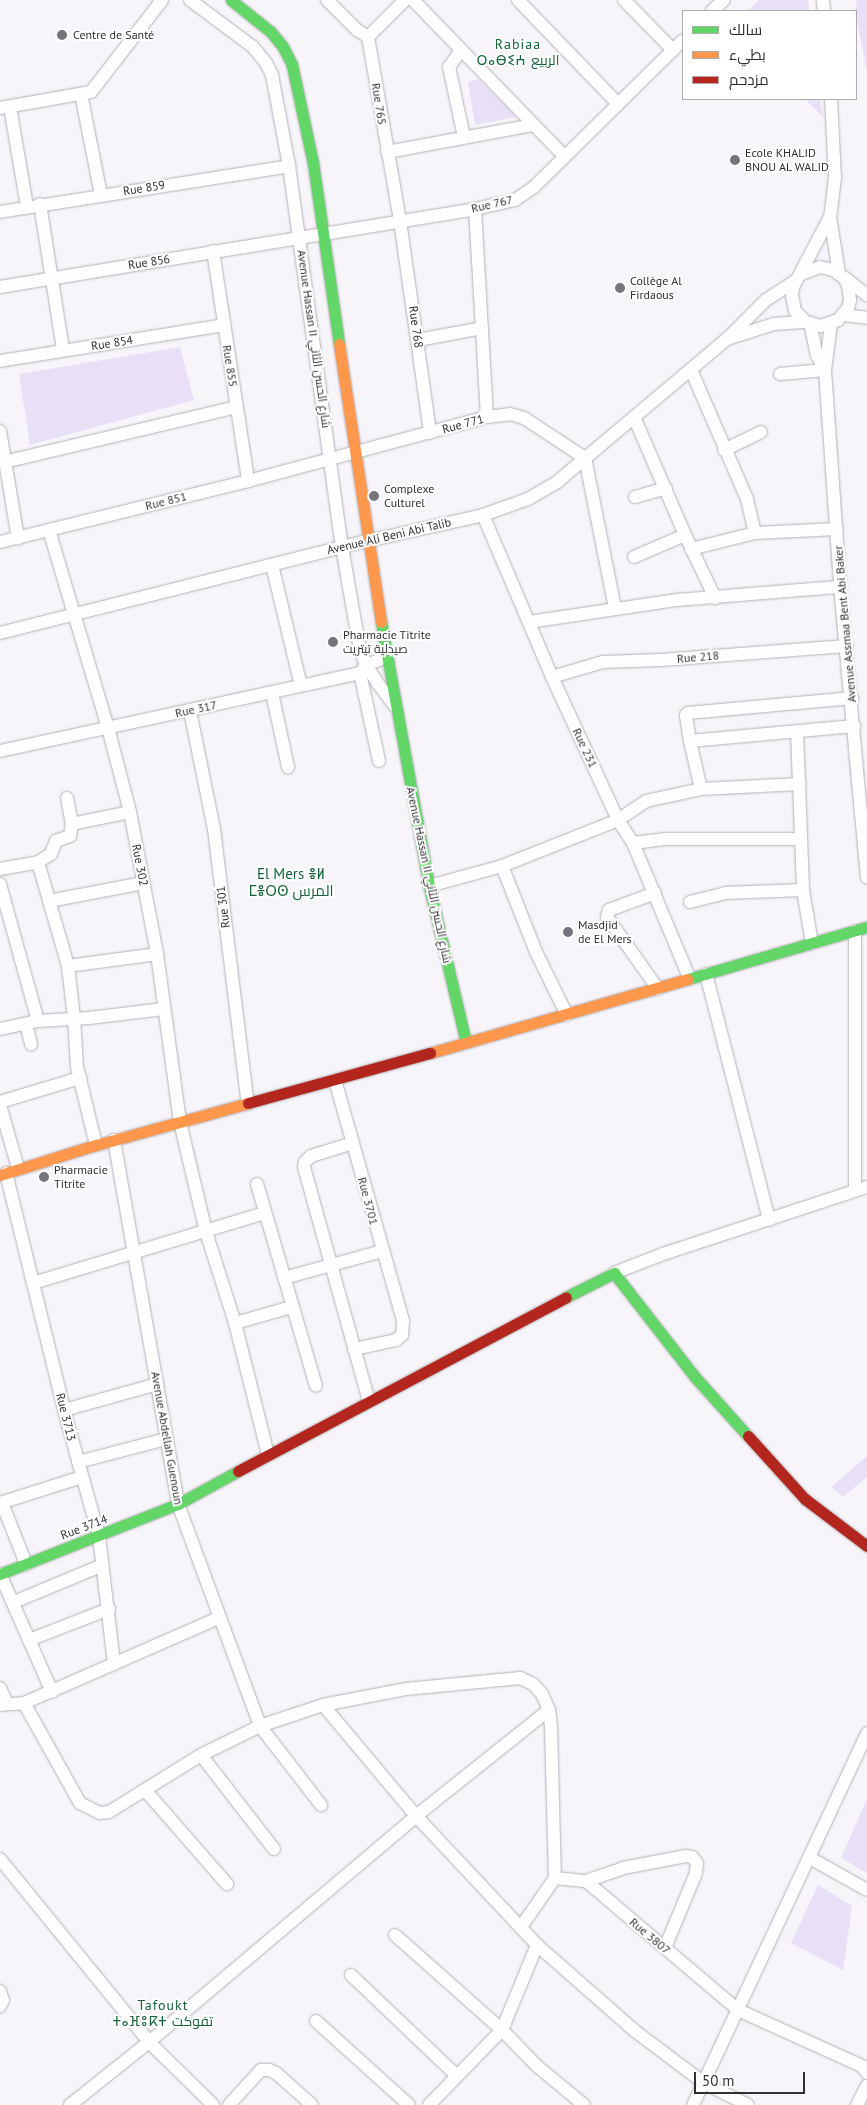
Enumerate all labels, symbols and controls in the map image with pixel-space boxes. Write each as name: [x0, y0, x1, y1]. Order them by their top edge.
legend: [682, 10, 857, 100]
text: سالك: [729, 20, 762, 39]
marker: Centre de Santé: [55, 28, 69, 42]
place label: Centre de Santé: [73, 28, 154, 42]
district label: Rabiaa ⵔⴰⴱⵉⵄ الربيع: [480, 36, 556, 68]
text: بطيء: [729, 45, 766, 64]
text: مزدحم: [729, 70, 769, 89]
street label: Rue 765: [369, 82, 389, 126]
place label: Ecole KHALID BNOU AL WALID: [745, 146, 830, 174]
marker: Ecole KHALID BNOU AL WALID: [729, 154, 741, 166]
street label: Rue 859: [122, 178, 166, 198]
street label: Rue 767: [470, 192, 514, 216]
street label: Avenue Hassan II شارع الحسن الثاني: [294, 249, 334, 429]
street label: Rue 856: [127, 252, 171, 272]
place label: Collège Al Firdaous: [630, 274, 682, 302]
marker: Collège Al Firdaous: [614, 282, 626, 294]
street label: Rue 768: [406, 305, 426, 349]
street label: Rue 854: [90, 333, 134, 353]
street label: Rue 855: [220, 344, 240, 388]
street label: Rue 771: [441, 412, 485, 436]
place label: Complexe Culturel: [384, 482, 434, 510]
street label: Rue 851: [144, 489, 188, 513]
marker: Complexe Culturel: [368, 490, 380, 502]
street label: Avenue Ali Beni Abi Talib: [325, 515, 453, 557]
street label: Avenue Assmaa Bent Abi Baker: [831, 545, 859, 703]
place label: Pharmacie Titrite صيدلية تيتريت: [343, 628, 431, 656]
marker: Pharmacie Titrite صيدلية تيتريت: [327, 636, 339, 648]
street label: Rue 218: [676, 648, 720, 666]
street label: Rue 317: [174, 698, 218, 720]
street label: Rue 231: [570, 726, 600, 770]
street label: Avenue Hassan II شارع الحسن الثاني: [403, 785, 455, 965]
street label: Rue 302: [129, 843, 151, 887]
district label: El Mers ⴻⵍ ⵎⴻⵔⵙ المرس: [248, 864, 334, 899]
street label: Rue 301: [213, 885, 233, 929]
place label: Masdjid de El Mers: [578, 918, 632, 946]
marker: Masdjid de El Mers: [562, 926, 574, 938]
place label: Pharmacie Titrite: [54, 1163, 108, 1191]
marker: Pharmacie Titrite: [38, 1171, 50, 1183]
street label: Rue 3701: [355, 1175, 381, 1227]
street label: Avenue Abdellah Guenoun: [148, 1370, 186, 1506]
street label: Rue 3713: [53, 1392, 79, 1442]
street label: Rue 3714: [59, 1512, 109, 1542]
street label: Rue 3807: [627, 1915, 673, 1957]
district label: Tafoukt ⵜⴰⴼⵓⴽⵜ تفوكت: [117, 1997, 209, 2030]
scale bar: [697, 2062, 808, 2094]
text: 50 m: [702, 2071, 735, 2090]

